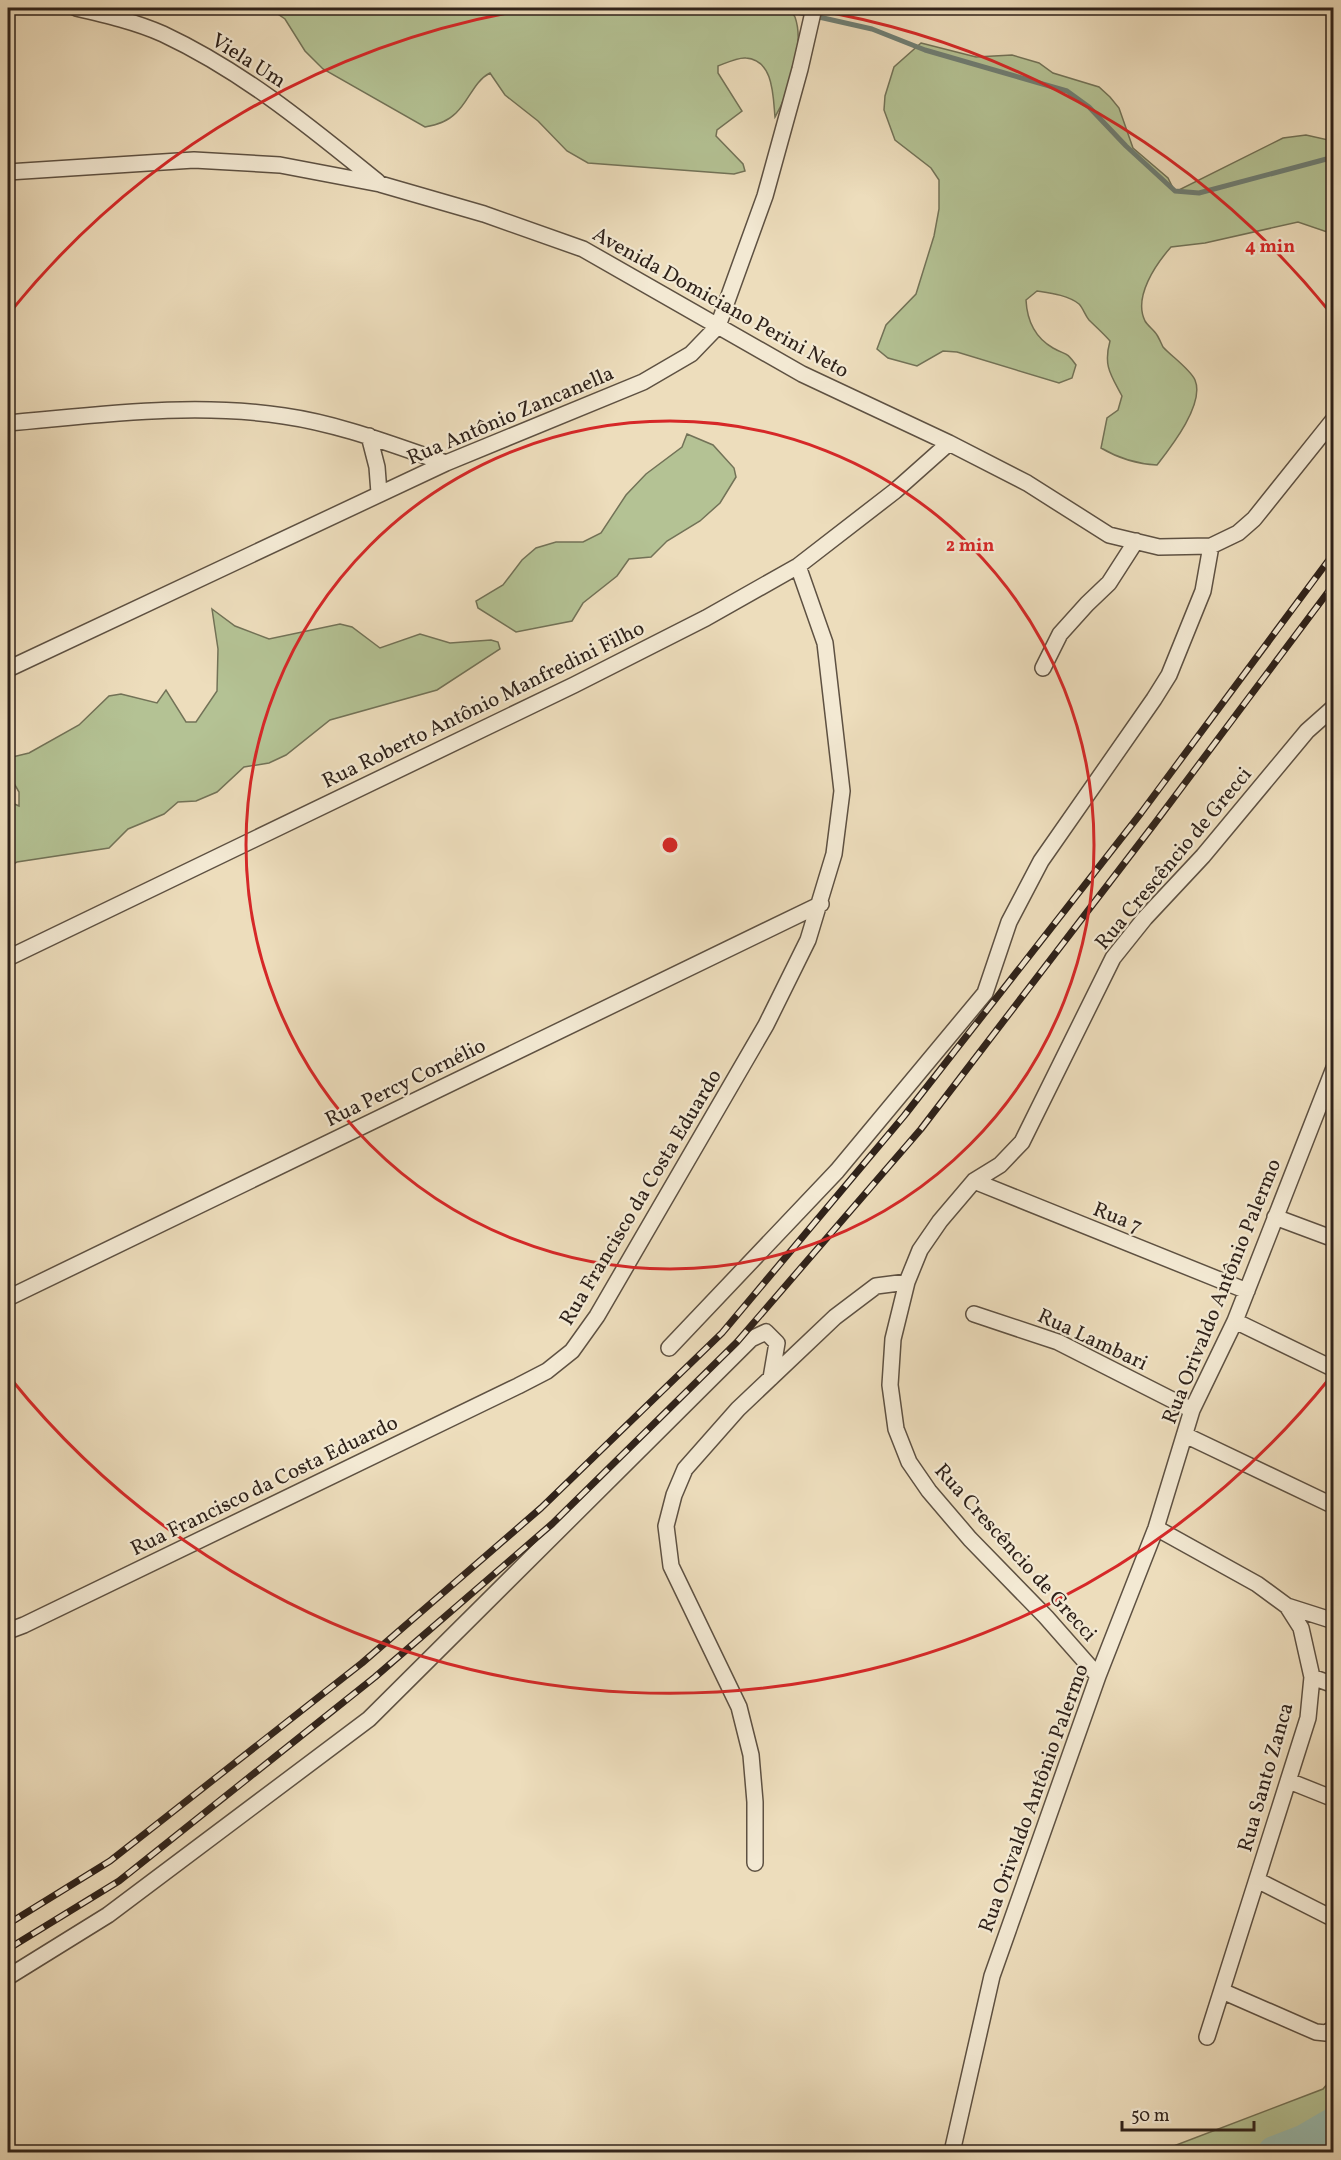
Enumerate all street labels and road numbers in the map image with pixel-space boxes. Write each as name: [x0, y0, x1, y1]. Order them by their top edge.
street label: Viela Um: [205, 27, 291, 96]
street label: Avenida Domiciano Perini Neto: [587, 221, 854, 386]
street label: Rua Antônio Zancanella: [403, 360, 619, 473]
street label: Rua Roberto Antônio Manfredini Filho: [318, 614, 650, 796]
street label: Rua Crescêncio de Grecci: [1089, 761, 1259, 957]
street label: Rua Percy Cornélio: [320, 1032, 491, 1135]
street label: Rua Francisco da Costa Eduardo: [553, 1064, 729, 1331]
street label: Rua Orivaldo Antônio Palermo: [1156, 1155, 1289, 1429]
street label: Rua 7: [1088, 1195, 1147, 1241]
street label: Rua Lambari: [1032, 1302, 1152, 1379]
street label: Rua Francisco da Costa Eduardo: [126, 1409, 403, 1564]
street label: Rua Crescêncio de Grecci: [927, 1458, 1103, 1648]
street label: Rua Orivaldo Antônio Palermo: [972, 1660, 1097, 1937]
street label: Rua Santo Zanca: [1231, 1699, 1302, 1855]

